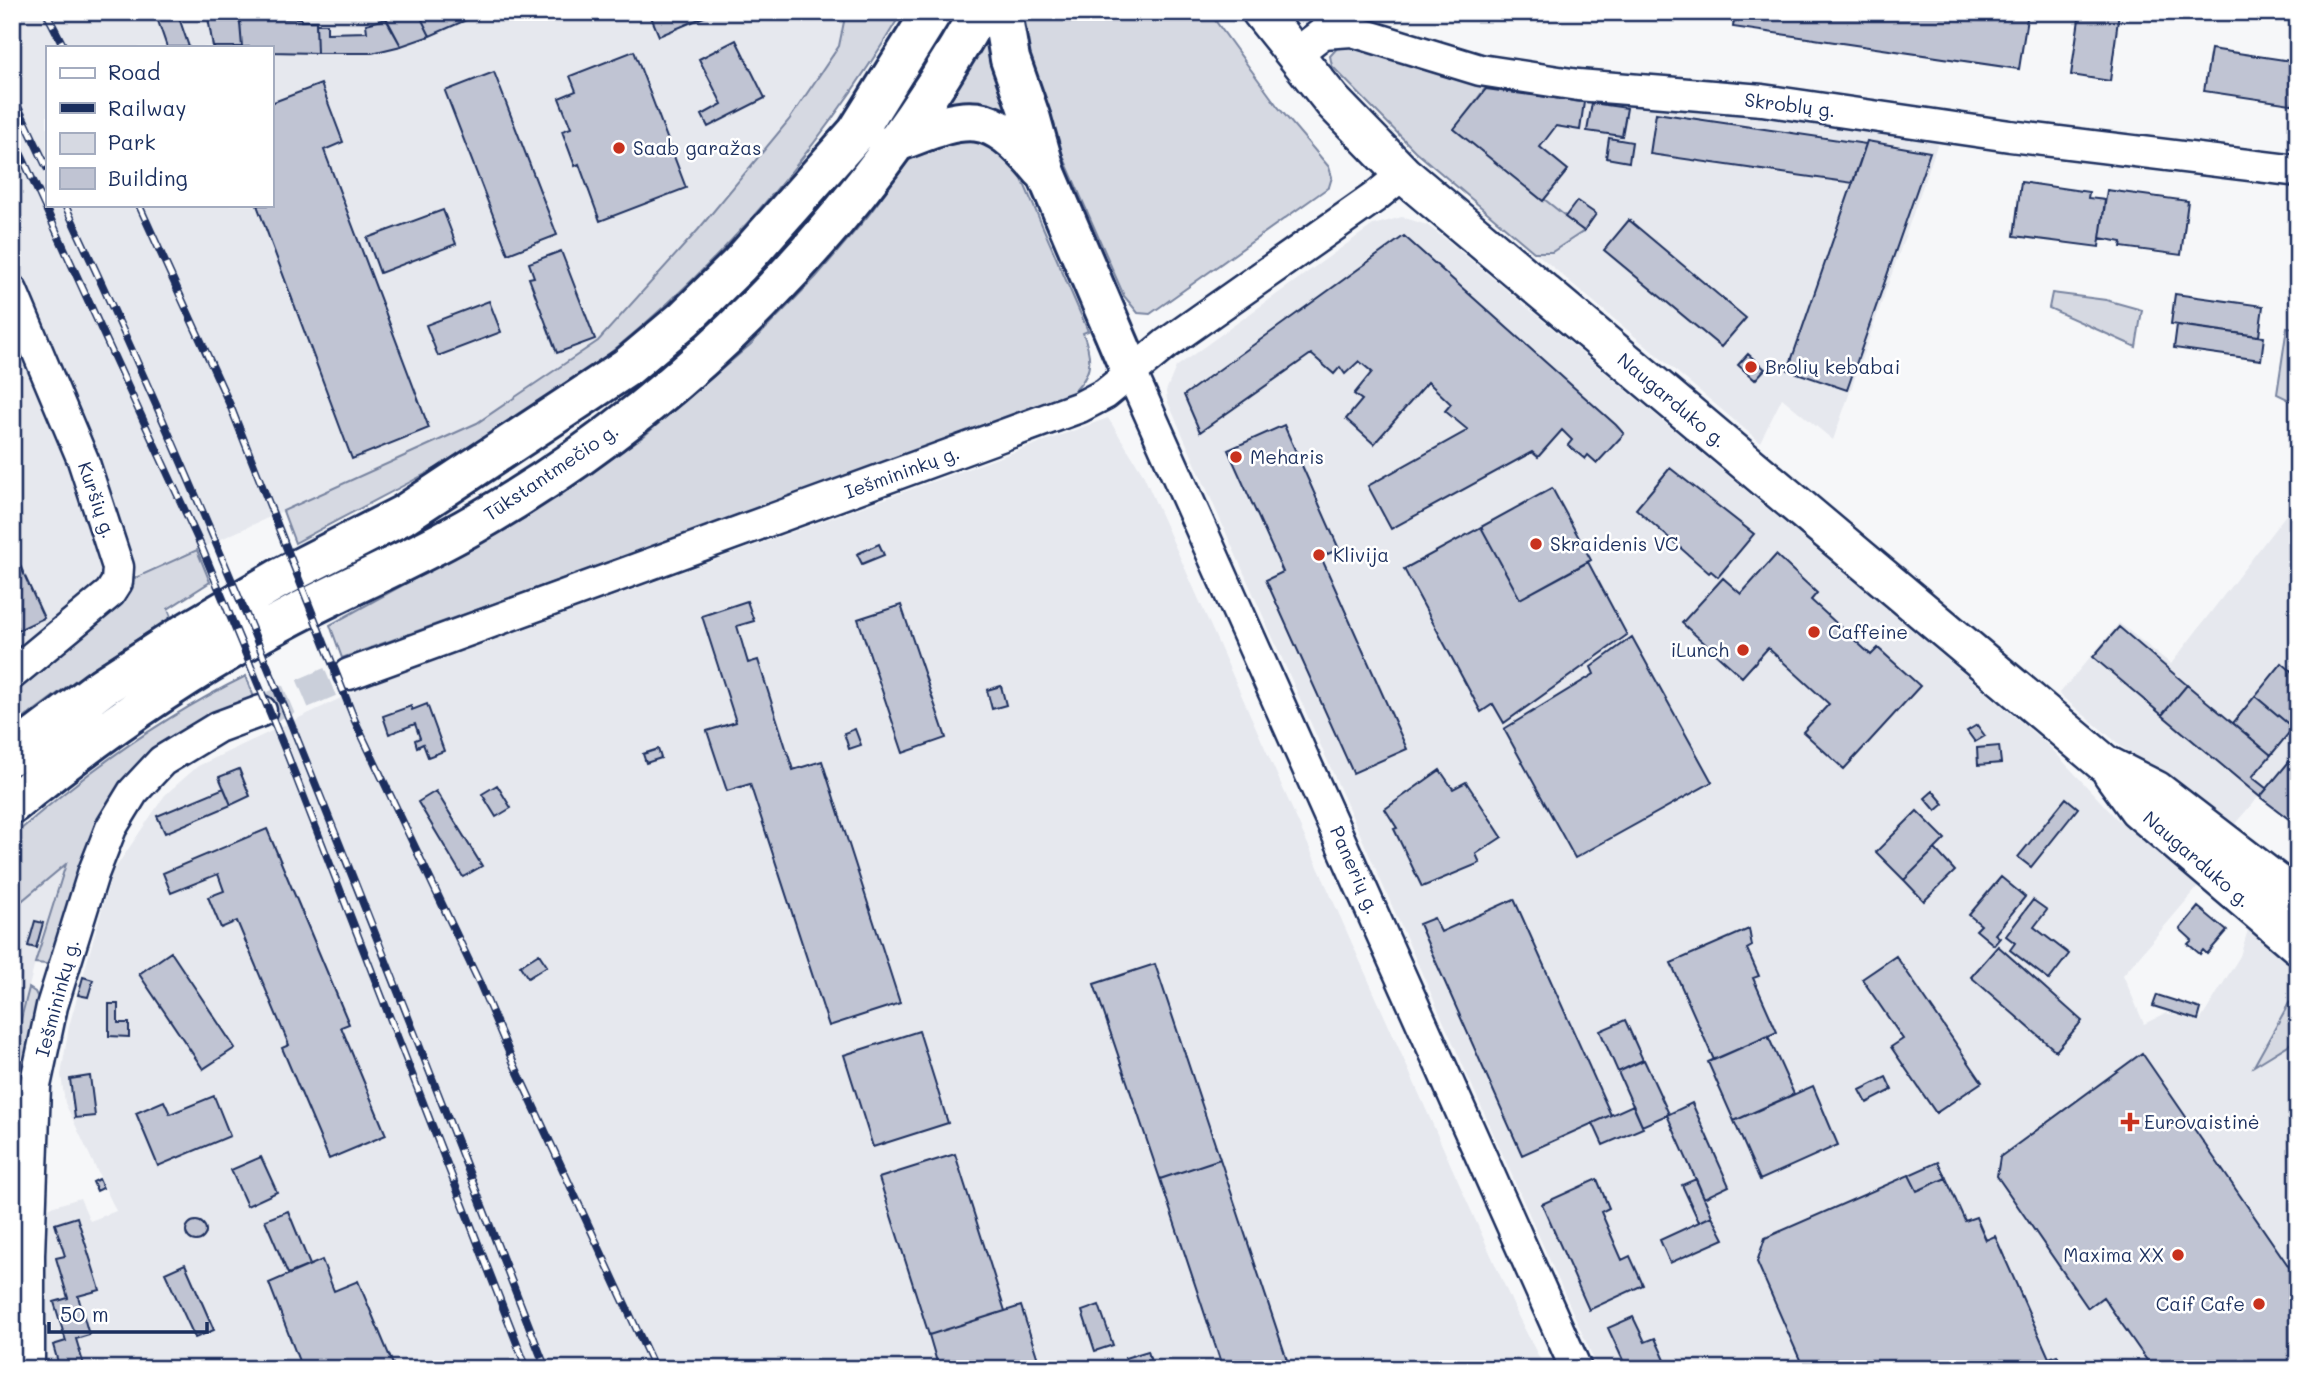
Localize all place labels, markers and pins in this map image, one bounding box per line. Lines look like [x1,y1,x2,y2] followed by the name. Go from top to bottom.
[633,135,761,160] place label: Saab garažas
[611,140,627,156] marker: Saab garažas
[1765,354,1900,379] place label: Brolių kebabai
[1743,359,1759,375] marker: Brolių kebabai
[1250,444,1324,469] place label: Meharis
[1228,449,1244,465] marker: Meharis
[1550,531,1678,556] place label: Skraidenis VC
[1528,536,1544,552] marker: Skraidenis VC
[1333,542,1389,567] place label: Klivija
[1311,547,1327,563] marker: Klivija
[1828,619,1908,644] place label: Caffeine
[1806,624,1822,640] marker: Caffeine
[1670,637,1729,662] place label: iLunch
[1735,642,1751,658] marker: iLunch
[2144,1109,2259,1134] place label: Eurovaistinė
[2122,1114,2138,1130] marker: Eurovaistinė
[2063,1242,2164,1267] place label: Maxima XX
[2170,1247,2186,1263] marker: Maxima XX
[2156,1291,2245,1316] place label: Caif Cafe
[2251,1296,2267,1312] marker: Caif Cafe

